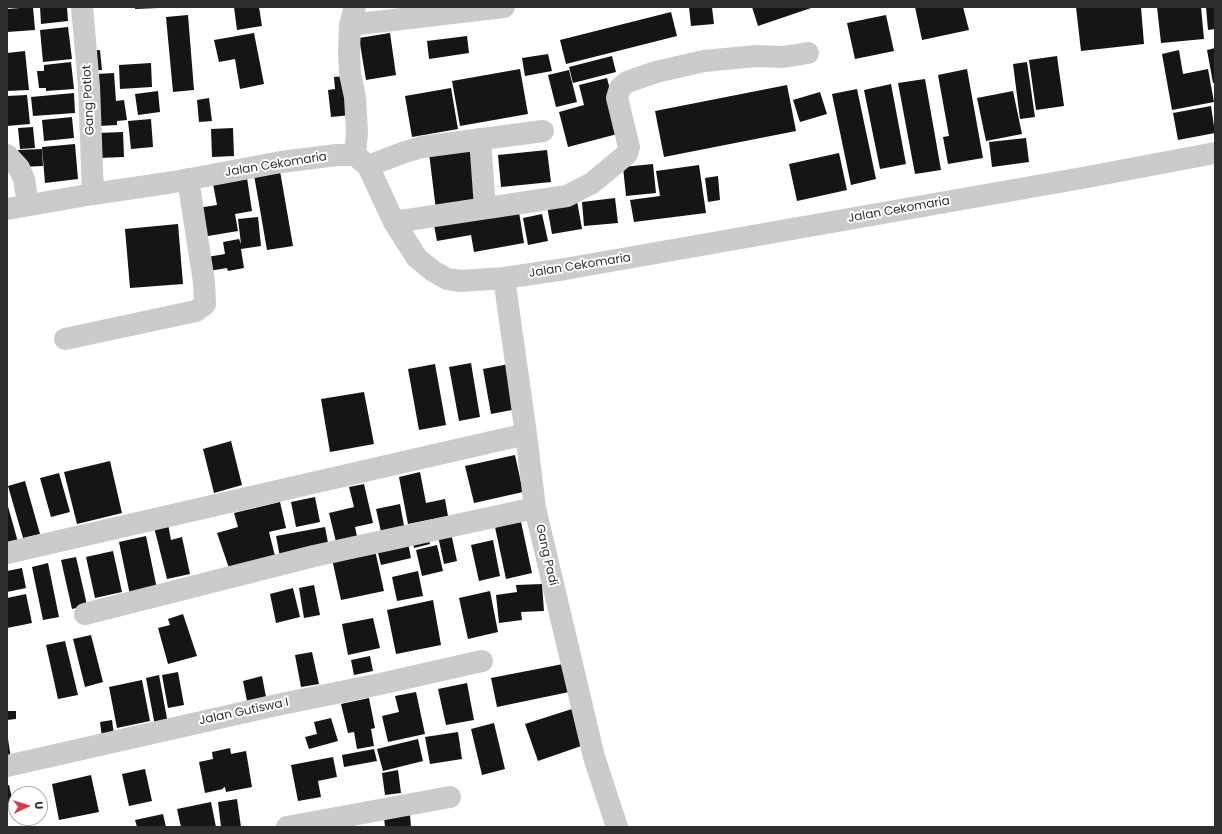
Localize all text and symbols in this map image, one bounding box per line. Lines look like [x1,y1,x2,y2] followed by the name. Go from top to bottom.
[80,64,98,136] street label: Gang Potlot
[224,150,328,180] street label: Jalan Cekomaria
[847,194,951,226] street label: Jalan Cekomaria
[528,251,632,281] street label: Jalan Cekomaria
[532,523,560,587] street label: Gang Padi
[198,695,290,729] street label: Jalan Gutiswa I
[8,786,48,826] north arrow
[31,801,47,810] text: U

